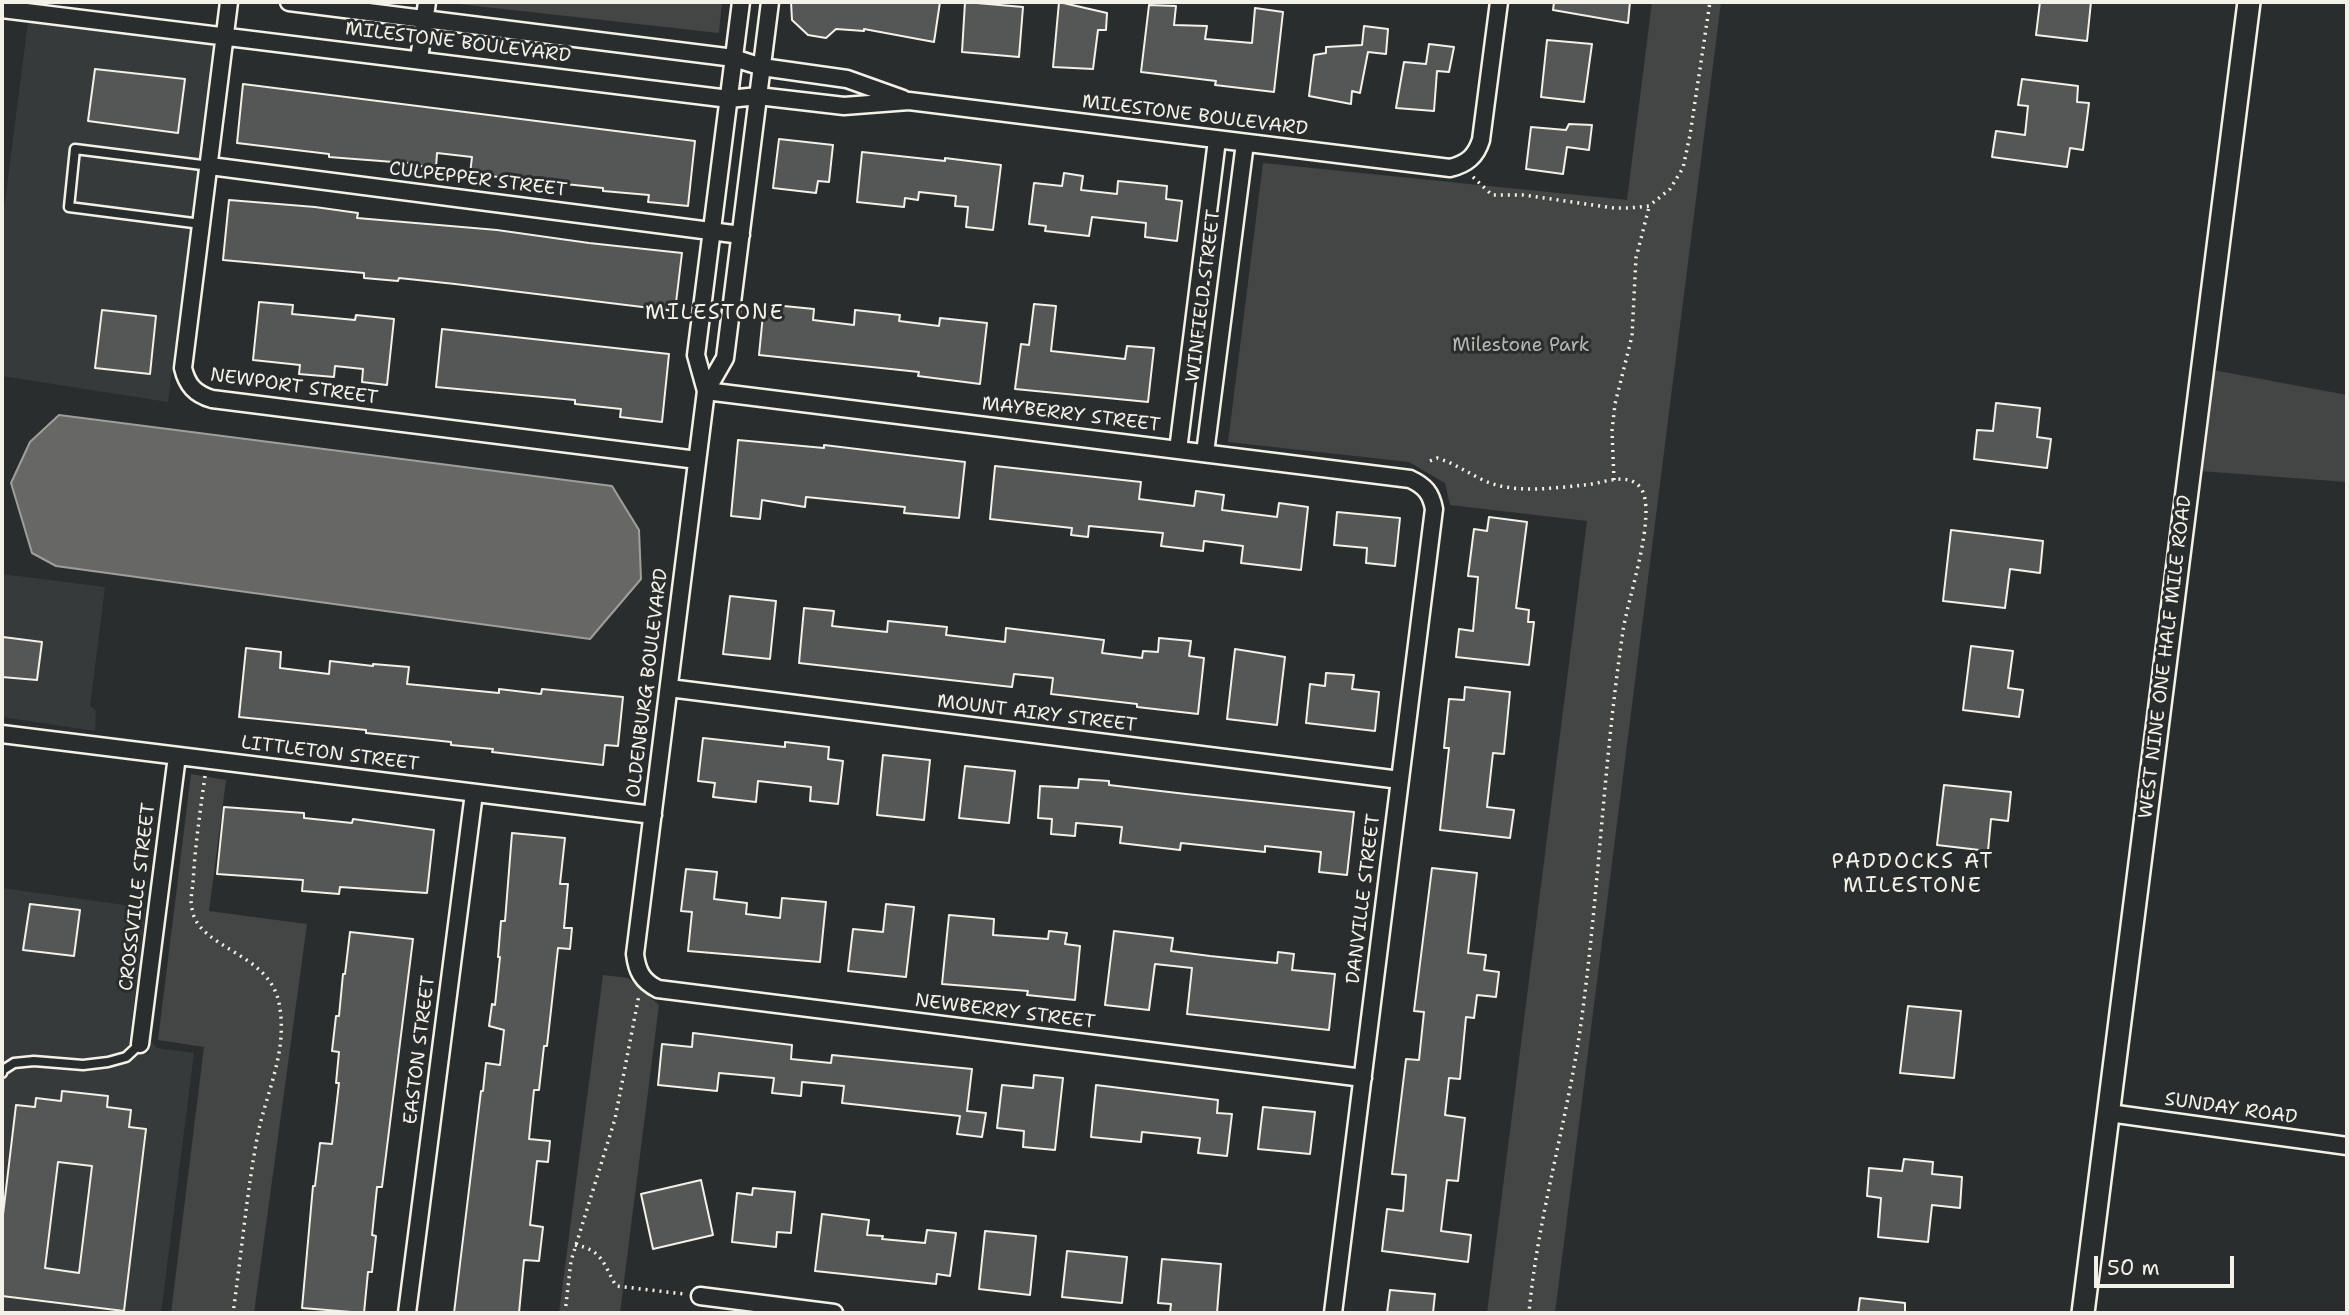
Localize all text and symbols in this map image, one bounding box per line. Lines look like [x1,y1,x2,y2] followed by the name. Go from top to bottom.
[344,18,572,68] street label: MILESTONE BOULEVARD
[1081,91,1309,141] street label: MILESTONE BOULEVARD
[388,158,568,202] street label: CULPEPPER STREET
[1182,208,1226,384] street label: WINFIELD STREET
[646,301,784,327] district label: MILESTONE
[1452,335,1590,357] park label: Milestone Park
[208,364,380,410] street label: NEWPORT STREET
[980,393,1162,437] street label: MAYBERRY STREET
[2135,494,2197,820] street label: WEST NINE ONE HALF MILE ROAD
[623,567,673,799] street label: OLDENBURG BOULEVARD
[936,690,1138,738] street label: MOUNT AIRY STREET
[240,732,420,776] street label: LITTLETON STREET
[115,802,161,992] street label: CROSSVILLE STREET
[1342,813,1386,985] street label: DANVILLE STREET
[1833,850,1993,900] district label: PADDOCKS AT MILESTONE
[400,974,440,1126] street label: EASTON STREET
[913,990,1097,1034] street label: NEWBERRY STREET
[2163,1088,2299,1130] street label: SUNDAY ROAD
[2097,1242,2237,1286] scale bar
[2107,1254,2160,1282] text: 50 m

